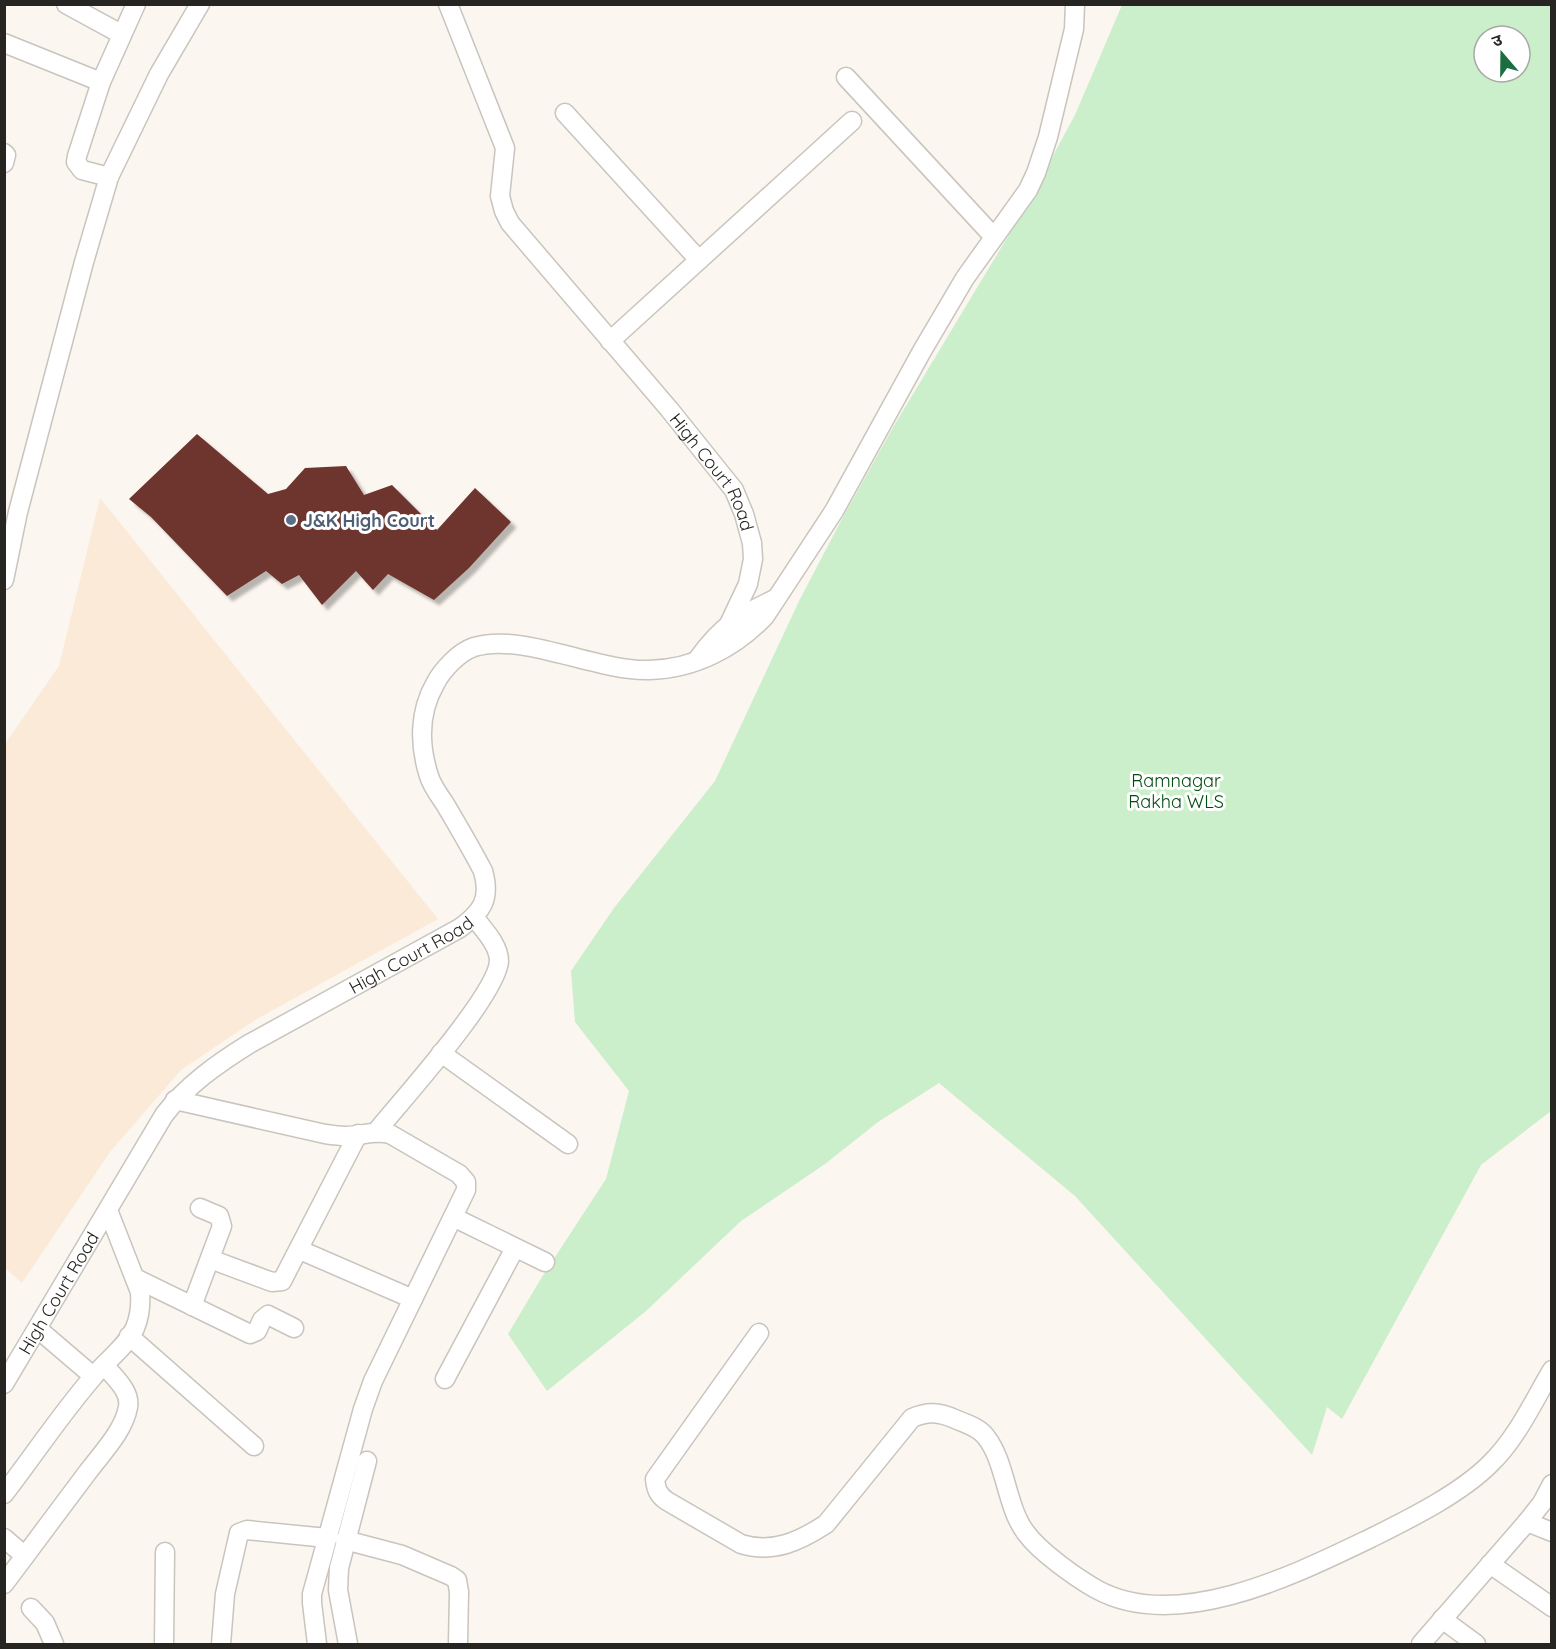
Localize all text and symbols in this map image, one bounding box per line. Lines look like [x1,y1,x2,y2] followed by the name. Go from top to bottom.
[1472,24,1532,84] north arrow
[1489,29,1505,51] text: उ
[665,408,760,533] street label: High Court Road
[303,509,435,532] place label: J&K High Court
[284,513,298,527] marker: J&K High Court
[1128,769,1224,813] park label: Ramnagar Rakha WLS
[344,911,478,999] street label: High Court Road
[13,1227,104,1358] street label: High Court Road

